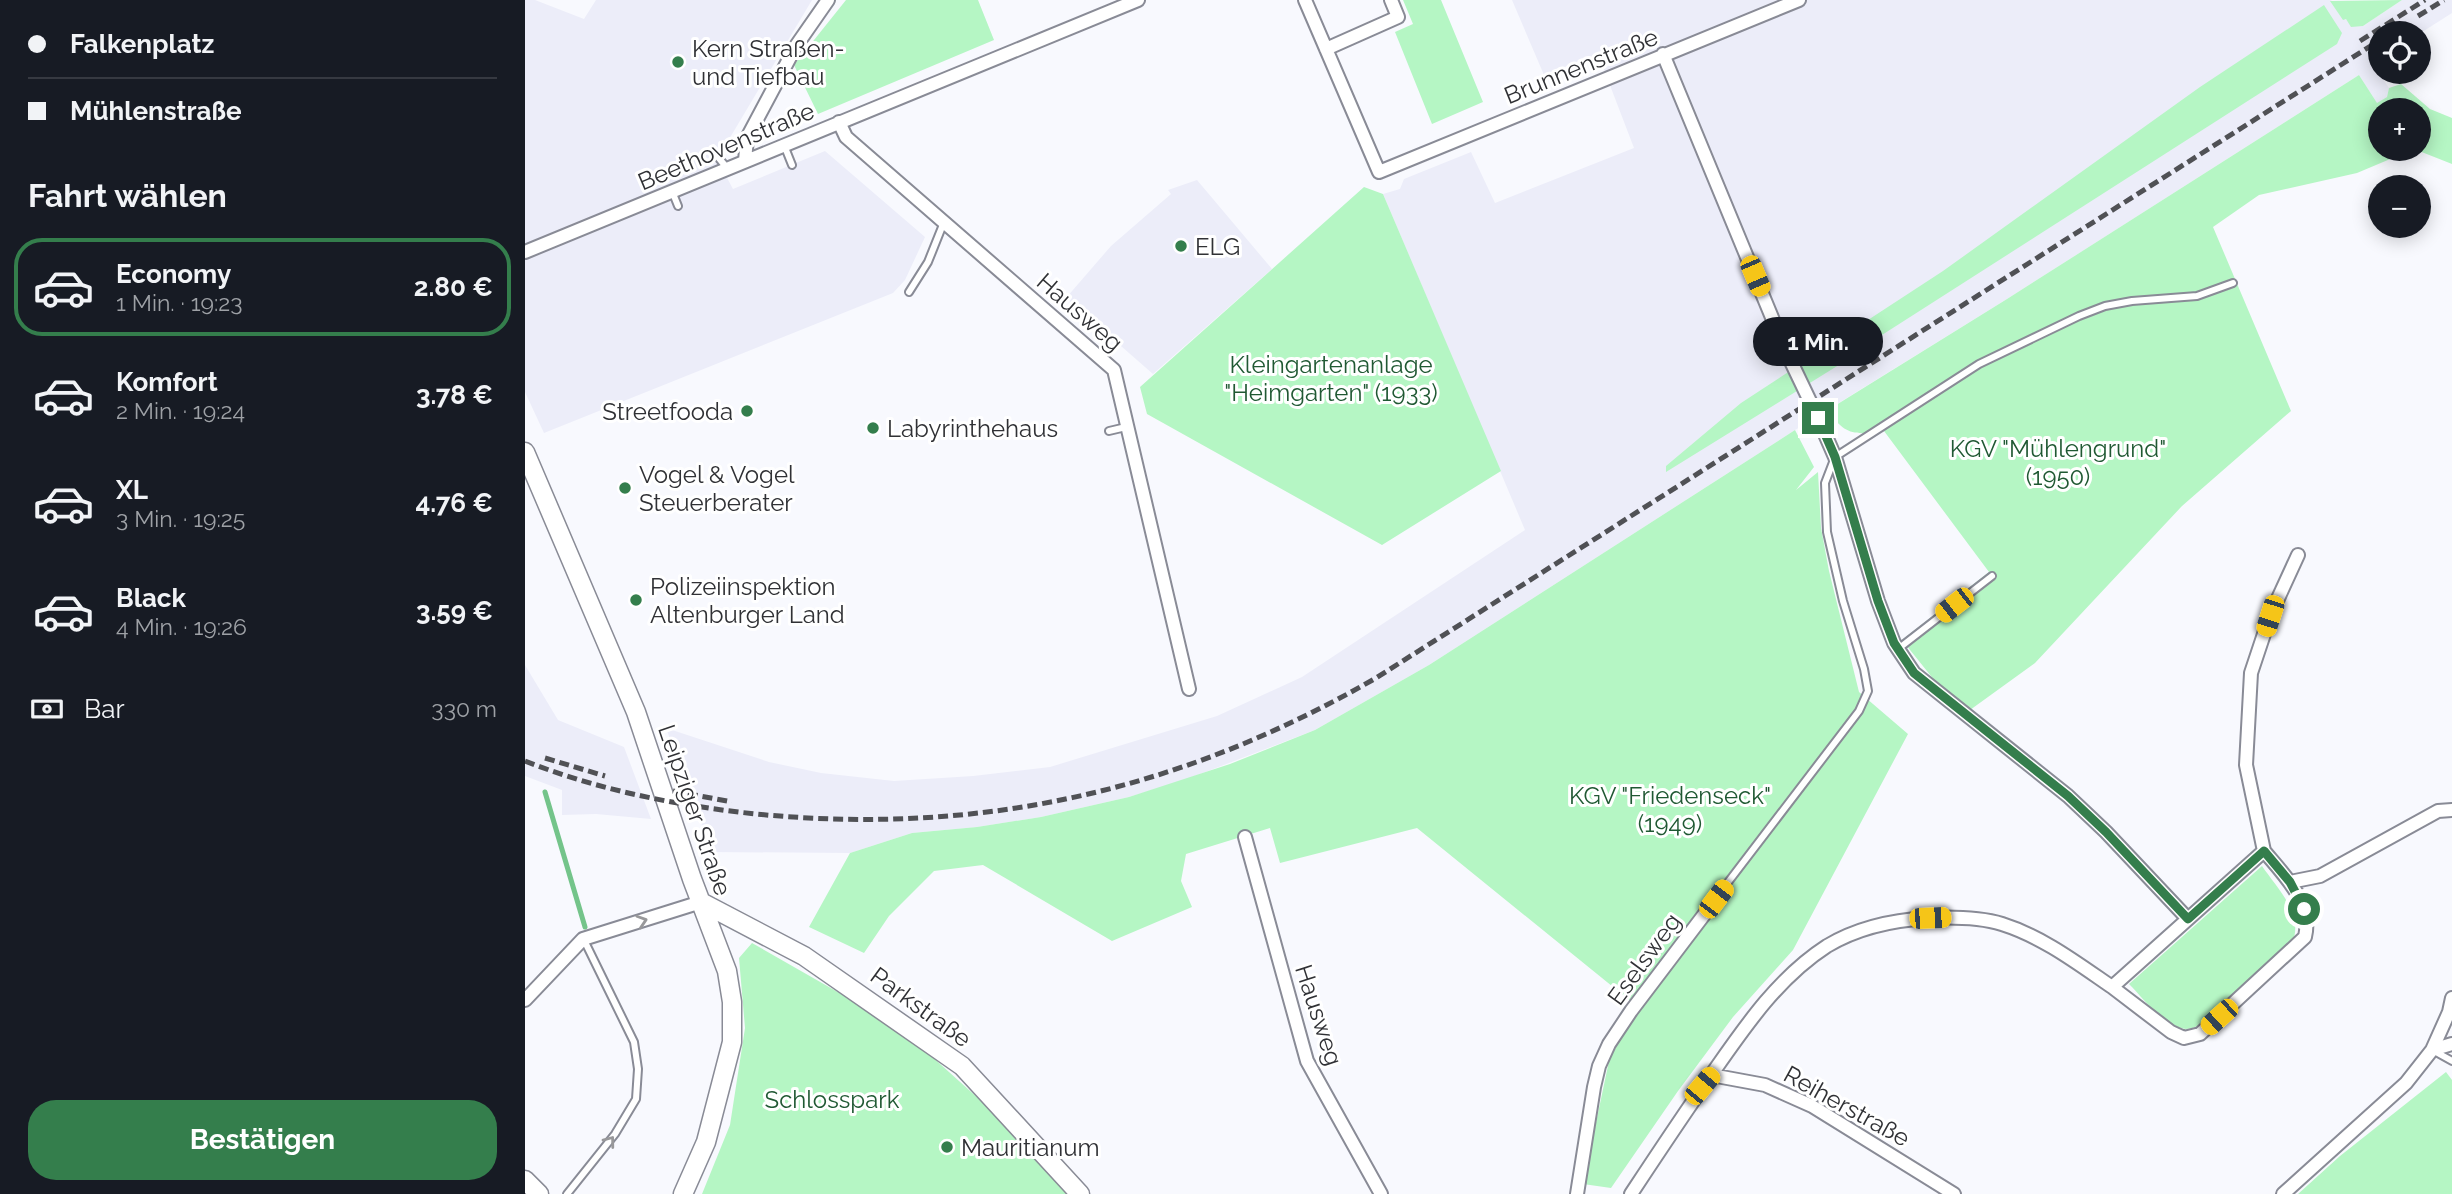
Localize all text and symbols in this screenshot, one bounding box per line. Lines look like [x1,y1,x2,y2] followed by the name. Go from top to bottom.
[2368,21,2431,238] map controls
[2368,21,2431,84] button: locate
[1500,22,1662,110] street label: Brunnenstraße
[70,29,214,59] text: Falkenplatz
[692,34,845,91] place label: Kern Straßen- und Tiefbau
[670,54,686,70] marker: Kern Straßen- und Tiefbau
[70,96,242,126] text: Mühlenstraße
[633,96,819,196] street label: Beethovenstraße
[2368,98,2431,161] button: +
[2368,175,2431,238] button: −
[28,177,227,214] text: Fahrt wählen
[1195,232,1240,261] place label: ELG
[1173,238,1189,254] marker: ELG
[1738,253,1773,299] car
[32,256,95,319] icon: car
[116,259,231,289] text: Economy
[1031,267,1129,357] street label: Hausweg
[414,272,493,302] text: 2.80 €
[116,289,243,316] text: 1 Min. · 19:23
[1753,316,1883,366] callout: 1 Min.
[1787,328,1849,355] text: 1 Min.
[1224,350,1438,407] park label: Kleingartenanlage "Heimgarten" (1933)
[32,364,95,427] icon: car
[116,367,218,397] text: Komfort
[416,380,493,410] text: 3.78 €
[116,397,245,424] text: 2 Min. · 19:24
[602,397,733,426] place label: Streetfooda
[1802,402,1834,434] route end
[739,403,755,419] marker: Streetfooda
[887,414,1058,443] place label: Labyrinthehaus
[865,420,881,436] marker: Labyrinthehaus
[1950,434,2166,491] park label: KGV "Mühlengrund" (1950)
[639,460,795,517] place label: Vogel & Vogel Steuerberater
[32,472,95,535] icon: car
[116,475,148,505] text: XL
[617,480,633,496] marker: Vogel & Vogel Steuerberater
[415,488,493,518] text: 4.76 €
[116,505,245,532] text: 3 Min. · 19:25
[650,572,845,629] place label: Polizeiinspektion Altenburger Land
[32,580,95,643] icon: car
[116,583,186,613] text: Black
[1931,584,1978,626] car
[628,592,644,608] marker: Polizeiinspektion Altenburger Land
[2254,593,2287,639] car
[416,596,493,626] text: 3.59 €
[116,613,247,640] text: 4 Min. · 19:26
[28,690,66,728] icon: cash
[84,694,125,724] text: Bar
[431,695,497,722] text: 330 m
[652,721,738,899] street label: Leipziger Straße
[1569,781,1771,838] park label: KGV "Friedenseck" (1949)
[1695,876,1738,922] car
[2288,893,2320,925] route start
[1909,907,1952,929] car
[1601,908,1687,1010] street label: Eselsweg
[636,914,648,929] one-way arrow
[865,961,977,1053] street label: Parkstraße
[1289,961,1349,1069] street label: Hausweg
[2197,995,2242,1039] car
[1779,1059,1915,1153] street label: Reiherstraße
[1681,1063,1724,1109] car
[765,1085,900,1114] park label: Schlosspark
[28,1100,497,1180] button: Bestätigen
[961,1133,1100,1162] place label: Mauritianum
[601,1136,614,1149] one-way arrow
[939,1139,955,1155] marker: Mauritianum

